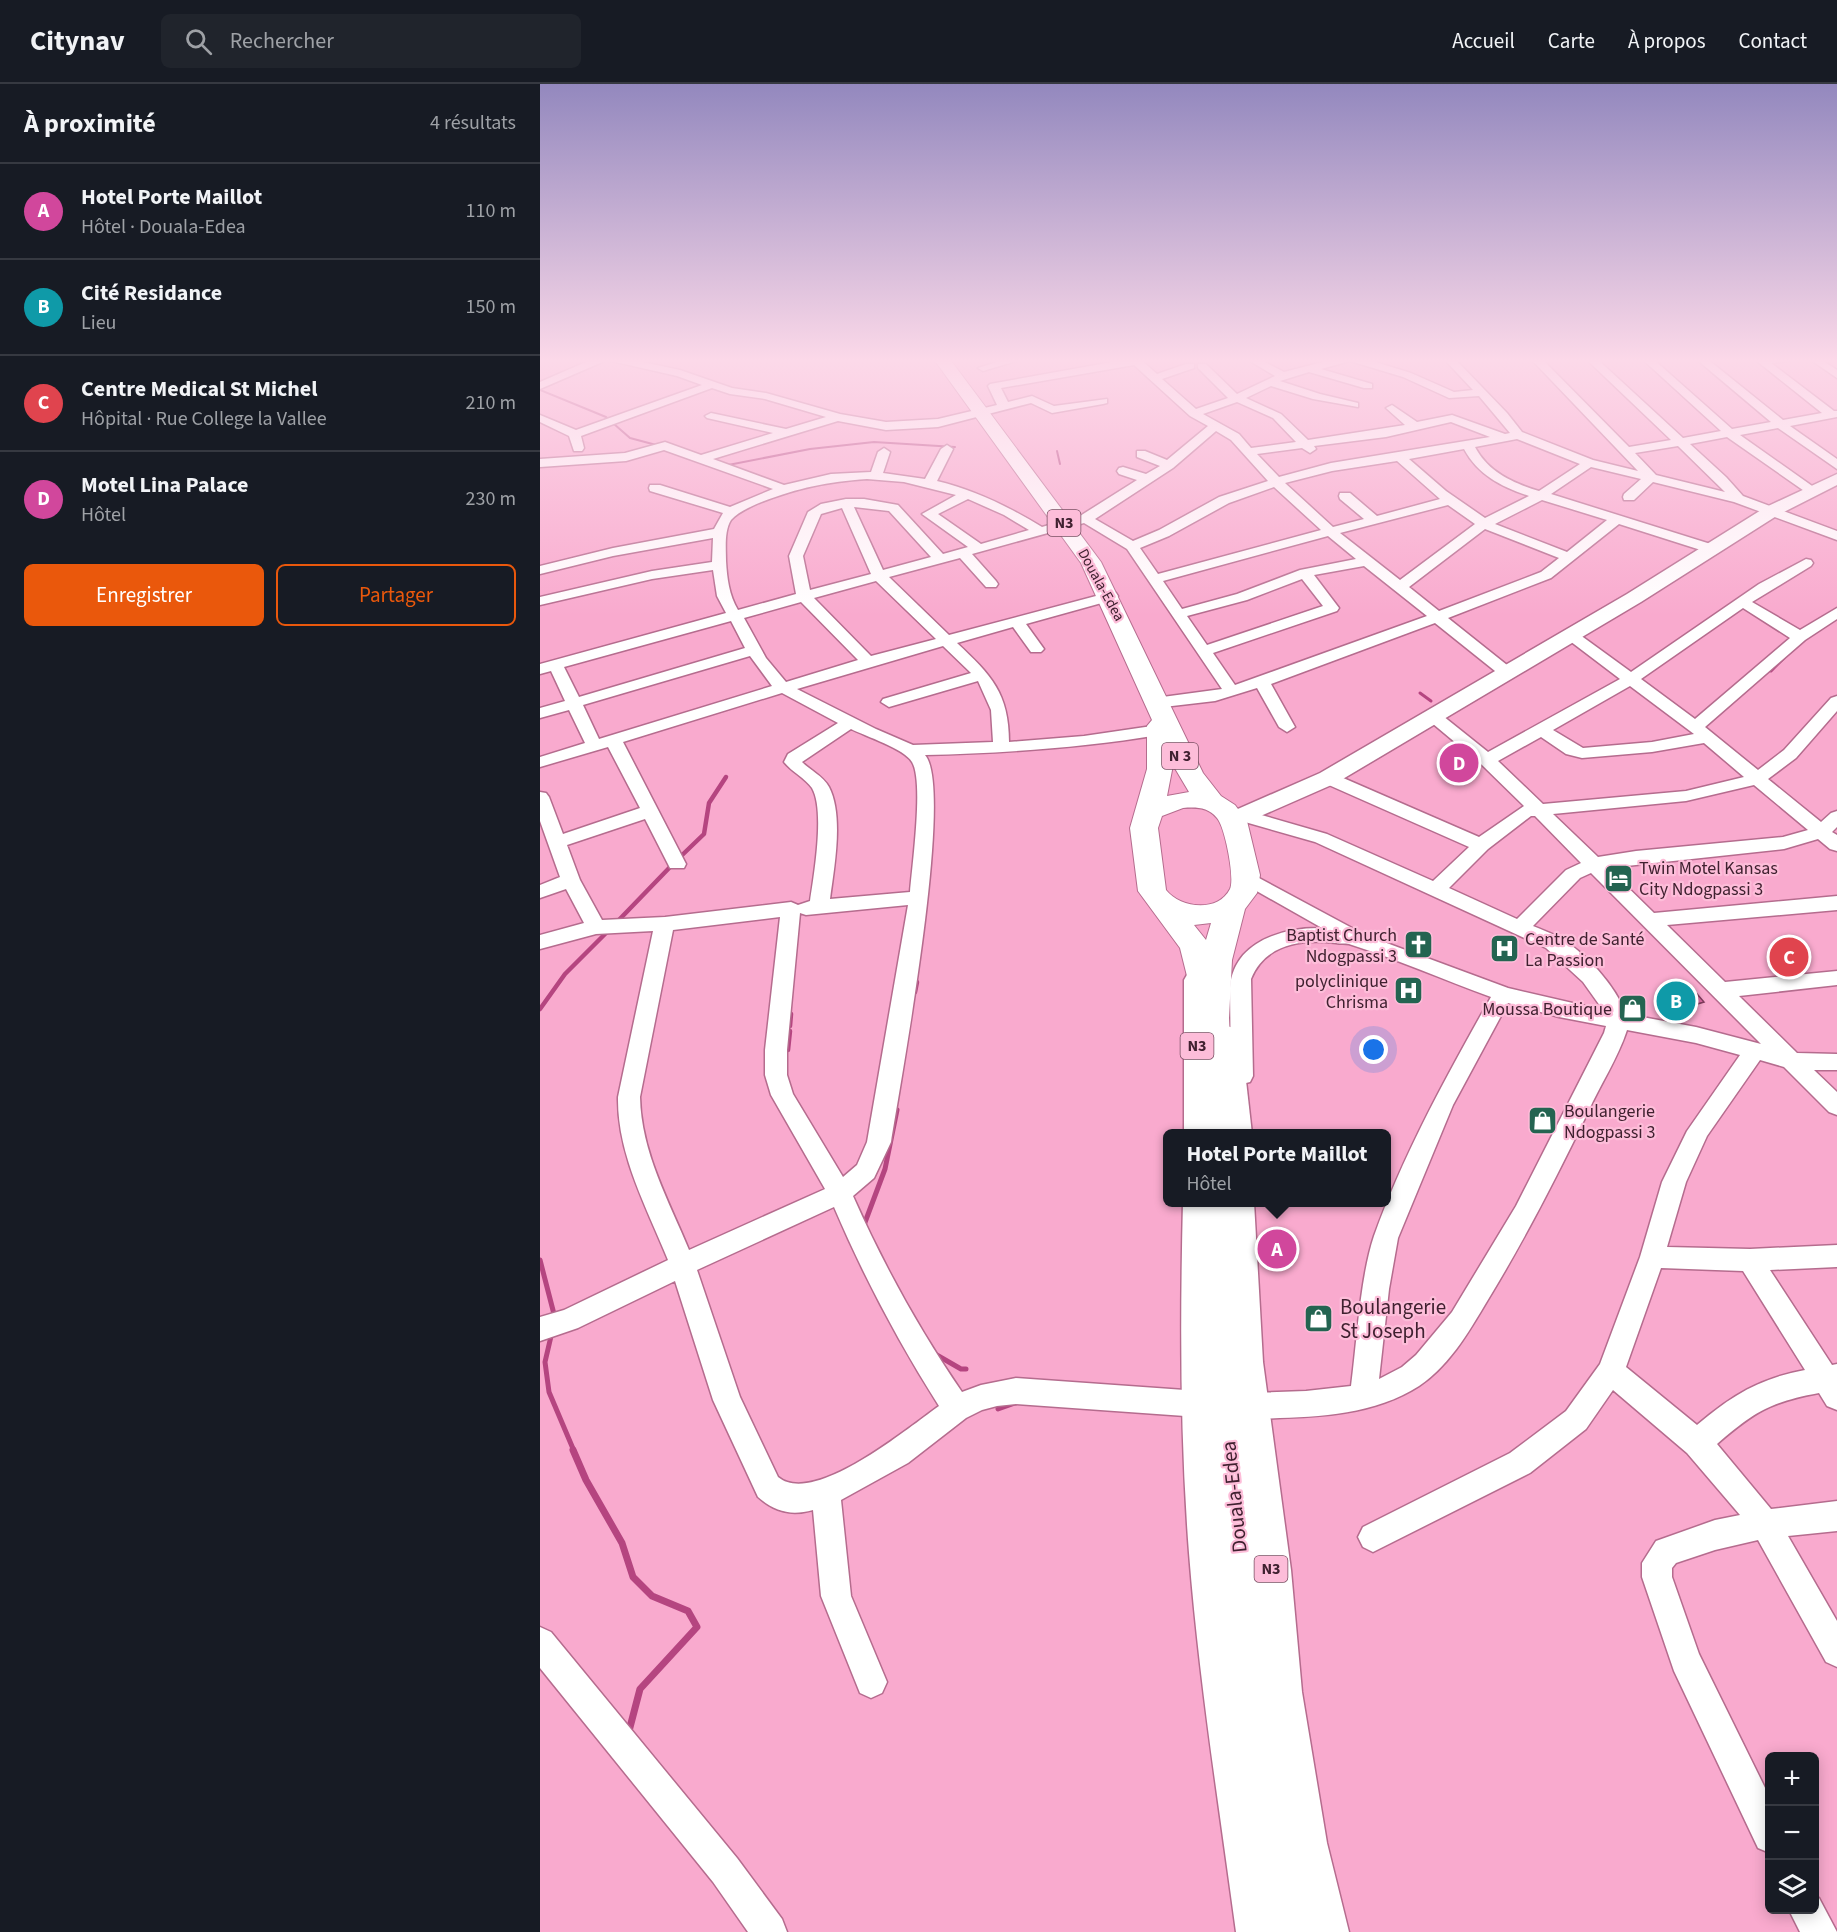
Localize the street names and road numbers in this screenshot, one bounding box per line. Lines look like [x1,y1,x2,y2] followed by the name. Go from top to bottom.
[1048,510,1080,536] road number: N3
[1072,545,1130,625] street label: Douala-Edea
[1162,743,1198,769] road number: N 3
[1180,1033,1214,1059] road number: N3
[1213,1440,1255,1554] street label: Douala-Edea
[1254,1556,1288,1582] road number: N3

